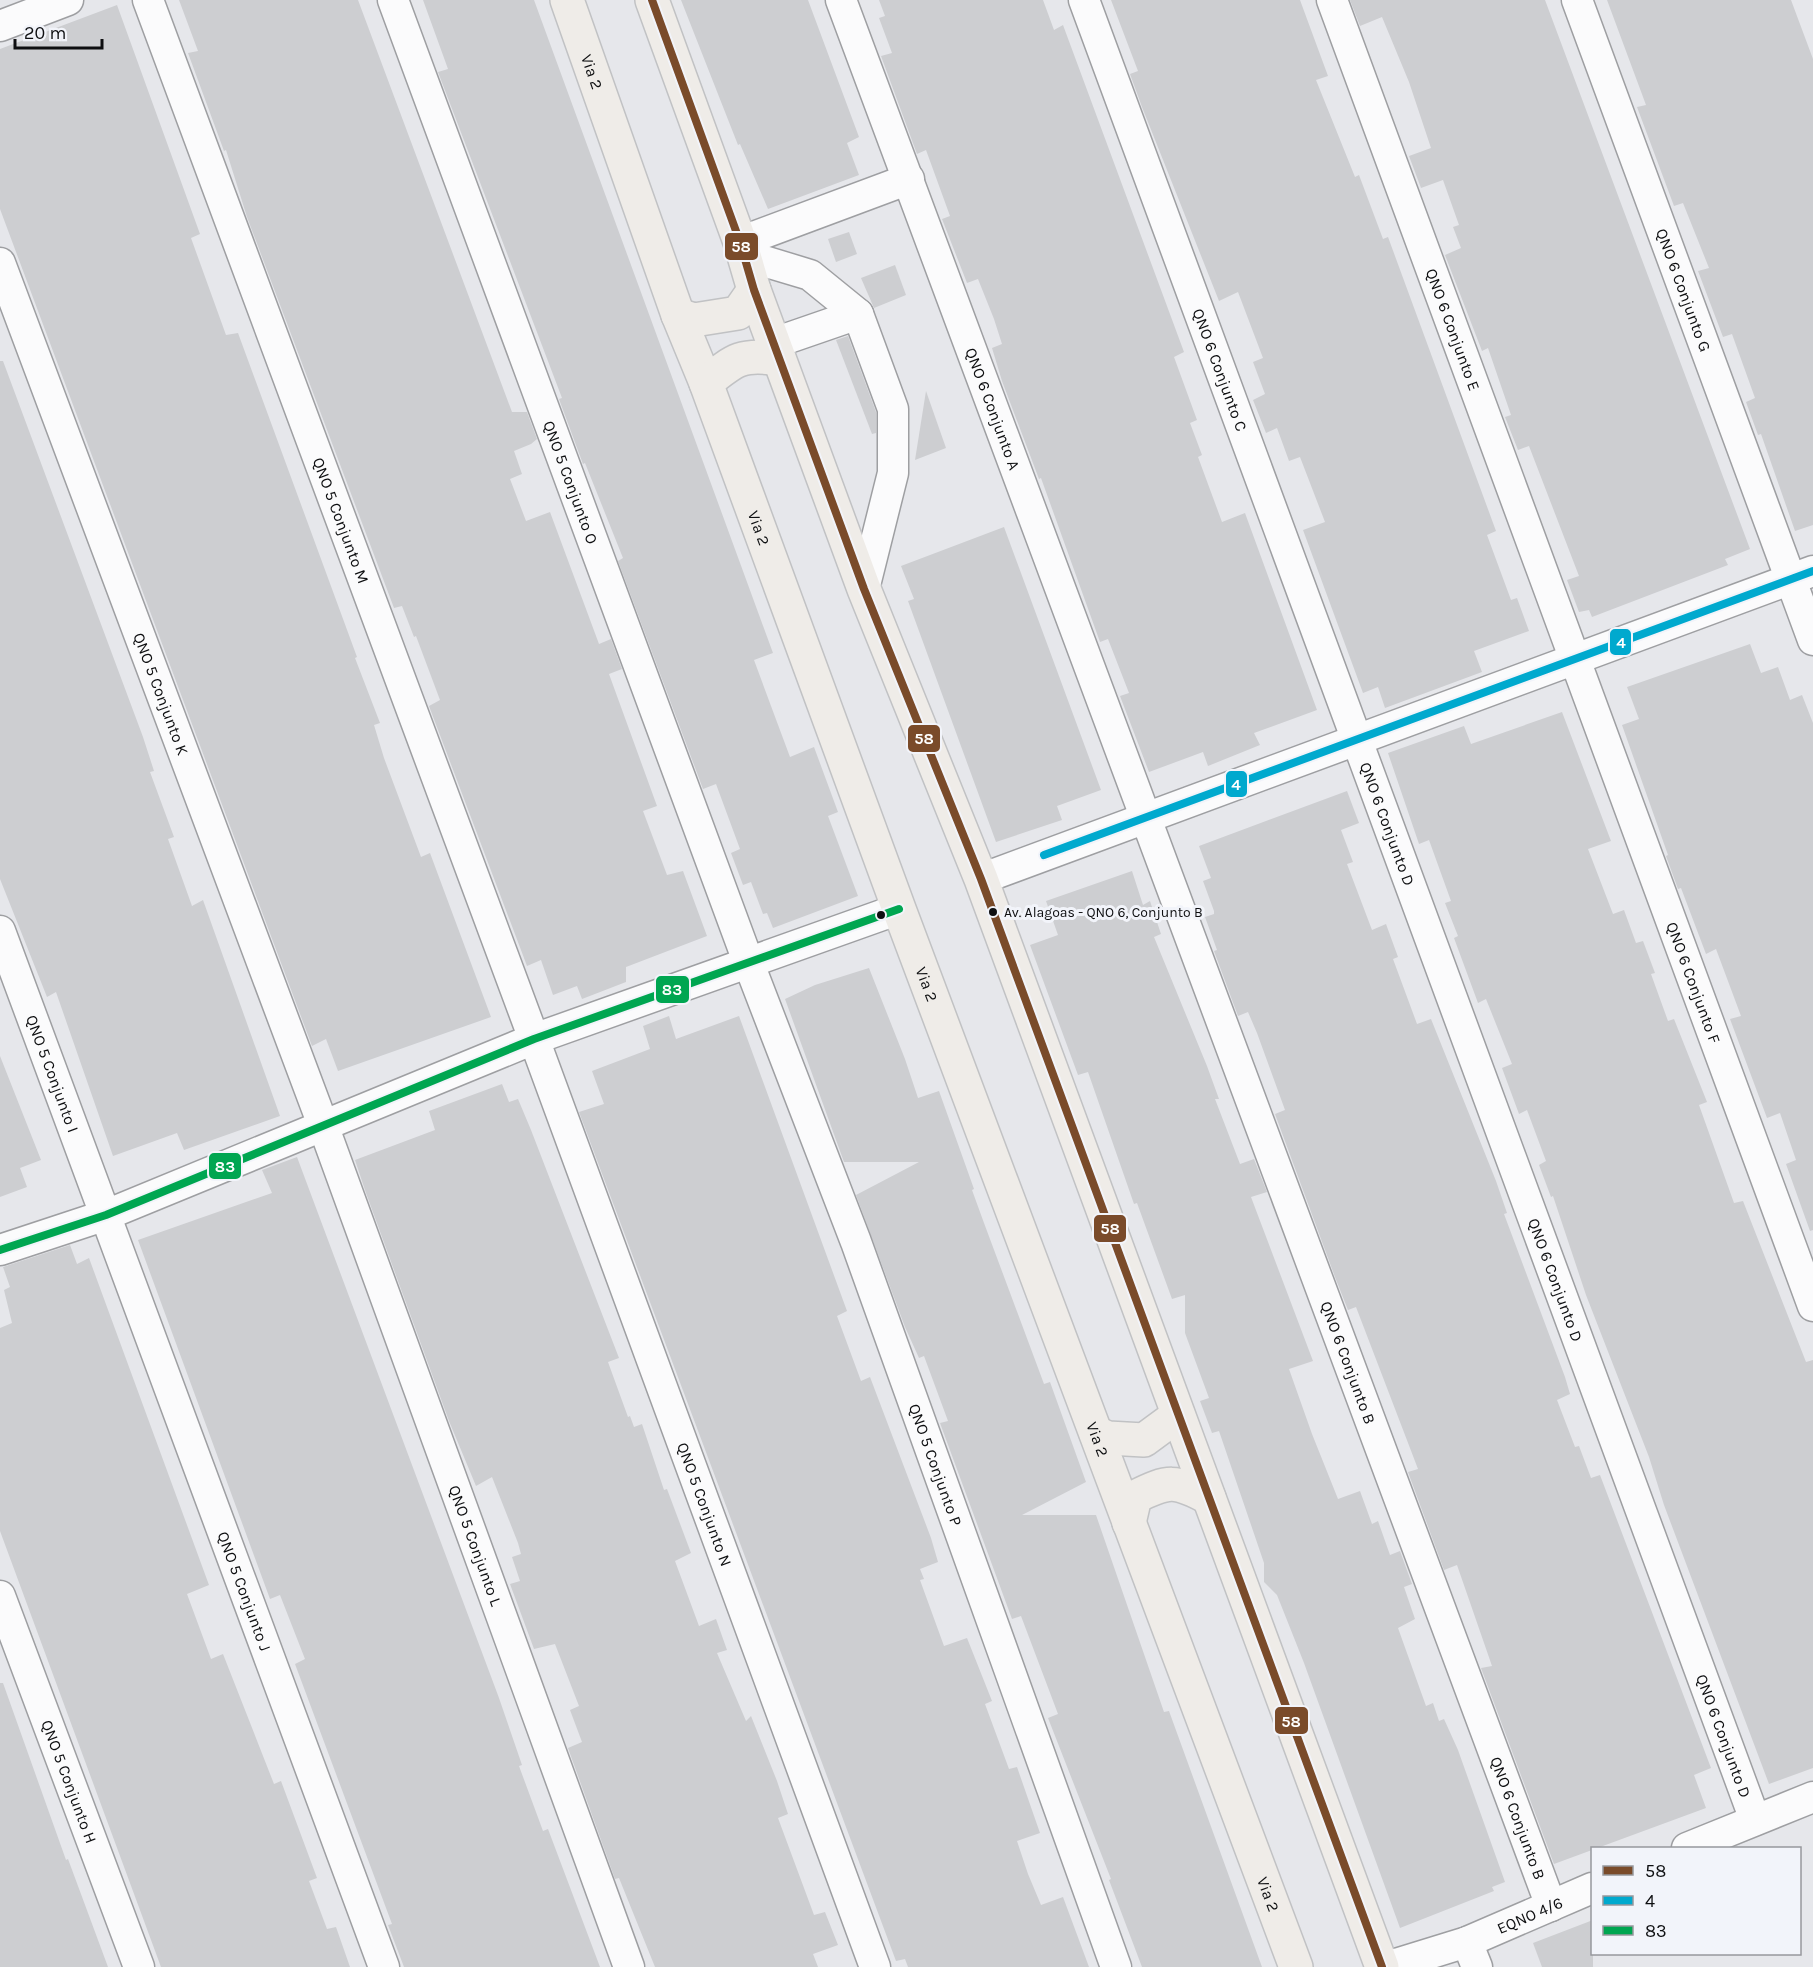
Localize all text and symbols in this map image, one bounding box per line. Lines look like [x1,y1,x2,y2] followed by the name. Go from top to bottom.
[15,12,102,50] scale bar
[24,22,66,44] text: 20 m
[577,52,607,92] street label: Via 2
[1652,226,1715,354] street label: QNO 6 Conjunto G
[724,232,759,261] line badge: 58
[731,237,751,256] text: 58
[1422,266,1484,393] street label: QNO 6 Conjunto E
[1189,306,1252,434] street label: QNO 6 Conjunto C
[962,345,1025,472] street label: QNO 6 Conjunto A
[540,418,602,546] street label: QNO 5 Conjunto O
[309,455,373,586] street label: QNO 5 Conjunto M
[744,508,774,548] street label: Via 2
[1609,628,1632,656] line badge: 4
[130,630,193,758] street label: QNO 5 Conjunto K
[1616,633,1626,652] text: 4
[907,724,941,753] line badge: 58
[914,729,934,748] text: 58
[1356,759,1419,888] street label: QNO 6 Conjunto D
[1225,770,1248,798] line badge: 4
[1231,775,1241,794] text: 4
[1004,904,1203,921] place label: Av. Alagoas - QNO 6, Conjunto B
[987,906,999,918] marker: Av. Alagoas - QNO 6, Conjunto B
[875,909,887,921] unlabelled marker
[1663,919,1725,1046] street label: QNO 6 Conjunto F
[912,964,942,1004] street label: Via 2
[655,975,690,1004] line badge: 83
[662,980,682,999] text: 83
[22,1012,83,1135] street label: QNO 5 Conjunto I
[208,1152,242,1180] line badge: 83
[215,1157,235,1176] text: 83
[1093,1214,1127,1243] line badge: 58
[1524,1215,1587,1344] street label: QNO 6 Conjunto D
[1100,1219,1120,1238] text: 58
[1317,1298,1380,1427] street label: QNO 6 Conjunto B
[905,1401,967,1528] street label: QNO 5 Conjunto P
[1083,1419,1113,1459] street label: Via 2
[674,1440,736,1569] street label: QNO 5 Conjunto N
[445,1483,507,1609] street label: QNO 5 Conjunto L
[214,1529,275,1654] street label: QNO 5 Conjunto J
[1693,1671,1755,1800] street label: QNO 6 Conjunto D
[1274,1706,1309,1735] line badge: 58
[1281,1712,1301,1731] text: 58
[38,1717,101,1846] street label: QNO 5 Conjunto H
[1487,1754,1550,1882] street label: QNO 6 Conjunto B
[1591,1847,1801,1955] legend
[1645,1860,1666,1882] text: 58
[1253,1874,1284,1914] street label: Via 2
[1645,1890,1655,1912] text: 4
[1494,1892,1565,1937] street label: EQNO 4/6
[1645,1920,1667,1942] text: 83

